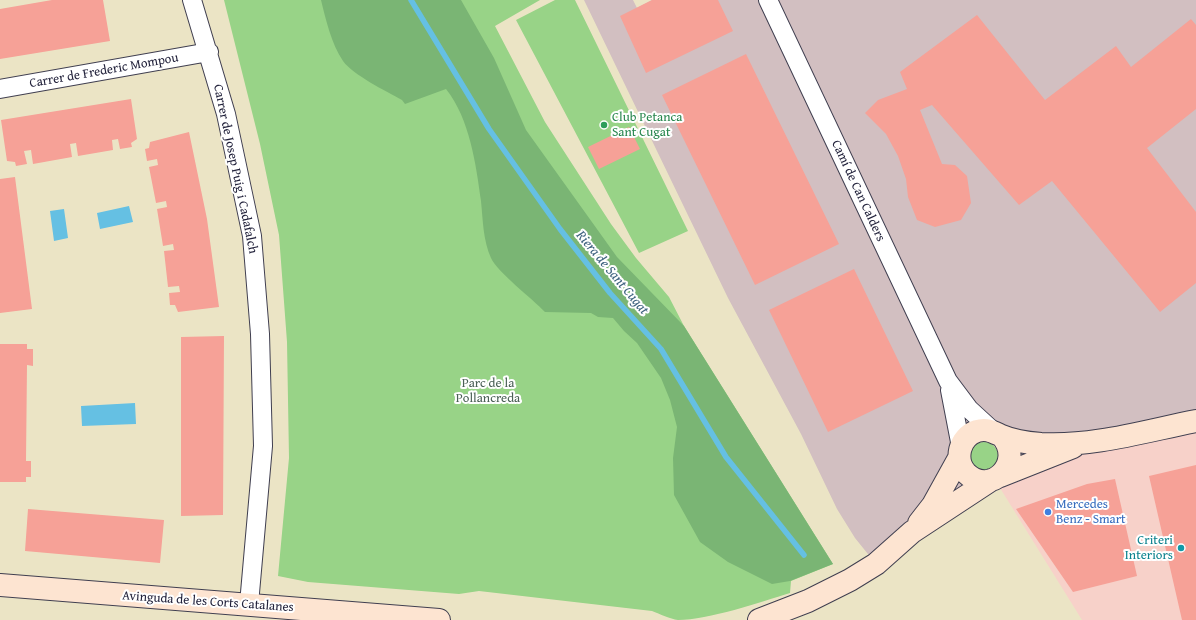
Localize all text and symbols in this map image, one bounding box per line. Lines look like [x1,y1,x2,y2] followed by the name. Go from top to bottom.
[28,50,180,92] street label: Carrer de Frederic Mompou
[209,83,261,255] street label: Carrer de Josep Puig i Cadafalch
[612,110,682,141] place label: Club Petanca Sant Cugat
[599,120,609,130] marker: Club Petanca Sant Cugat
[828,138,888,244] street label: Camí de Can Calders
[572,228,652,318] water label: Riera de Sant Cugat
[456,376,520,407] park label: Parc de la Pollancreda
[1056,497,1126,528] place label: Mercedes Benz - Smart
[1043,507,1053,517] marker: Mercedes Benz - Smart
[1125,533,1173,564] place label: Criteri Interiors
[1176,543,1186,553] marker: Criteri Interiors
[122,588,294,616] street label: Avinguda de les Corts Catalanes

